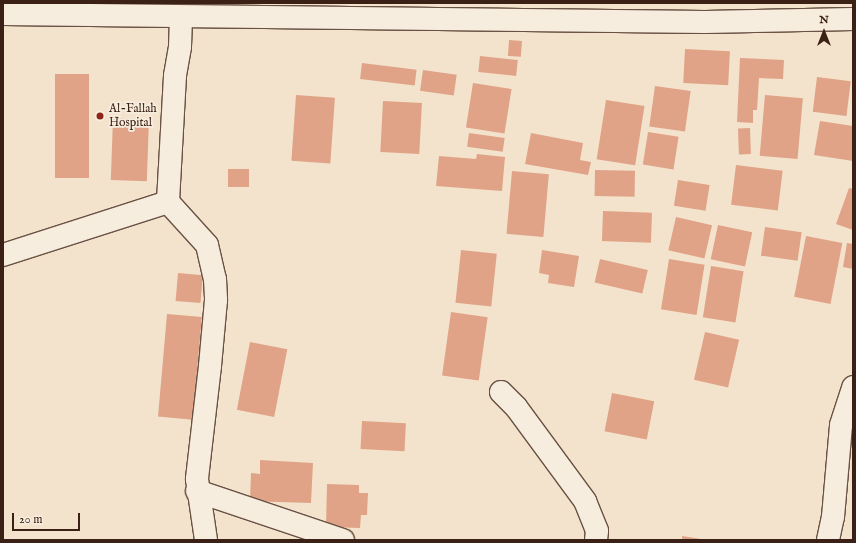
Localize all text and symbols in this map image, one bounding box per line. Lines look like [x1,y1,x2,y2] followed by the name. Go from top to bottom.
[804,12,844,52] north arrow
[819,13,829,27] text: N
[109,102,157,130] place label: Al-Fallah Hospital
[94,110,106,122] marker: Al-Fallah Hospital
[14,505,82,531] scale bar
[19,512,42,527] text: 20 m

